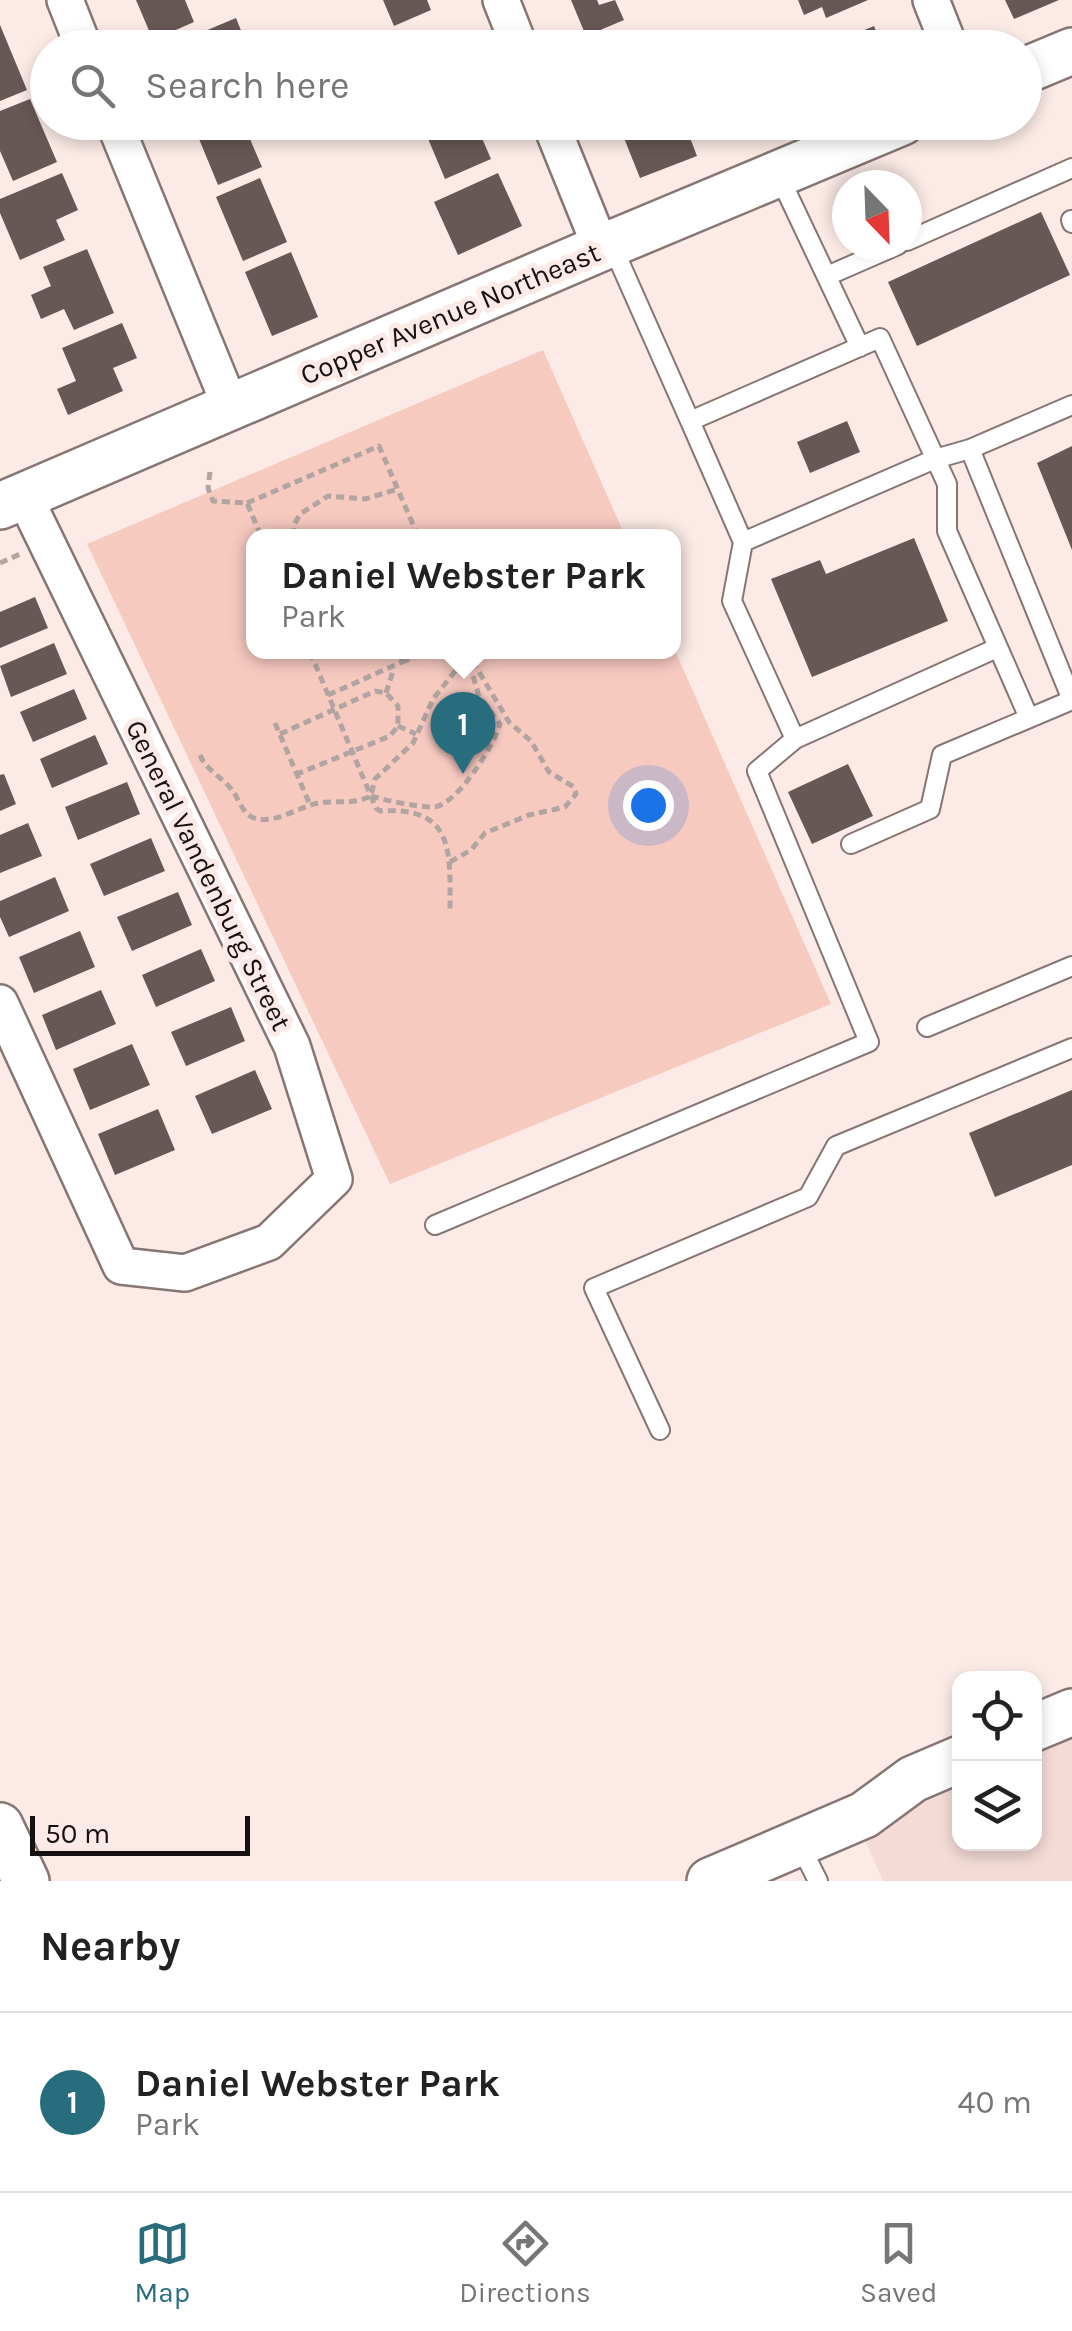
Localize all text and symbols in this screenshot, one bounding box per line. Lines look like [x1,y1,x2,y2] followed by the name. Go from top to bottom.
[30,30,1042,140] search box
[65,58,120,113] icon: search
[145,63,349,108] text: Search here
[832,170,922,260] north arrow
[295,235,605,392] street label: Copper Avenue Northeast
[246,529,681,659] popup
[281,553,646,598] text: Daniel Webster Park
[281,598,346,635] text: Park
[430,692,496,774] pin: 1
[119,715,298,1036] street label: General Vandenburg Street
[623,780,674,831] your location
[952,1671,1042,1851] map controls
[952,1671,1042,1761] button: locate
[952,1761,1042,1851] button: layers
[30,1811,250,1856] scale bar
[45,1817,110,1850] text: 50 m
[40,1921,180,1971] text: Nearby
[135,2061,500,2106] text: Daniel Webster Park
[67,2084,78,2121] text: 1
[958,2084,1032,2121] text: 40 m
[135,2106,200,2143] text: Park
[135,2216,190,2309] tab: Map
[459,2216,591,2309] tab: Directions
[860,2216,937,2309] tab: Saved

